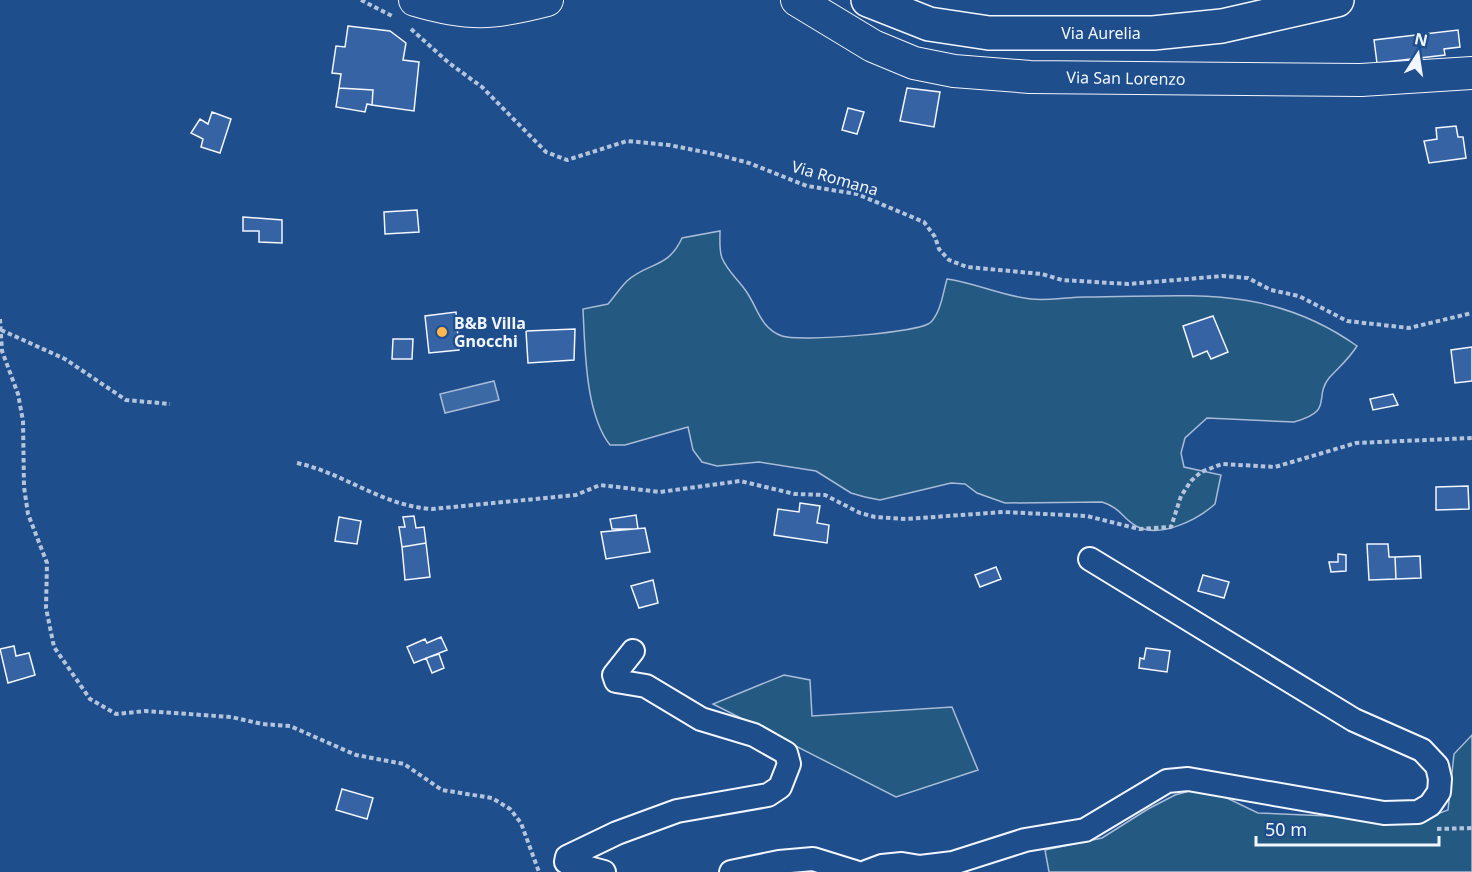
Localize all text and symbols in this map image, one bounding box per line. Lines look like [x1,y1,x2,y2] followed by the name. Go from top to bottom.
[1061,22,1141,44] street label: Via Aurelia
[1388,24,1448,84] north arrow
[1412,27,1430,51] text: N
[1066,66,1186,90] street label: Via San Lorenzo
[789,155,881,201] street label: Via Romana
[454,312,526,352] place label: B&B Villa Gnocchi
[435,325,449,339] marker: B&B Villa Gnocchi
[1256,809,1439,847] scale bar
[1265,817,1307,841] text: 50 m

